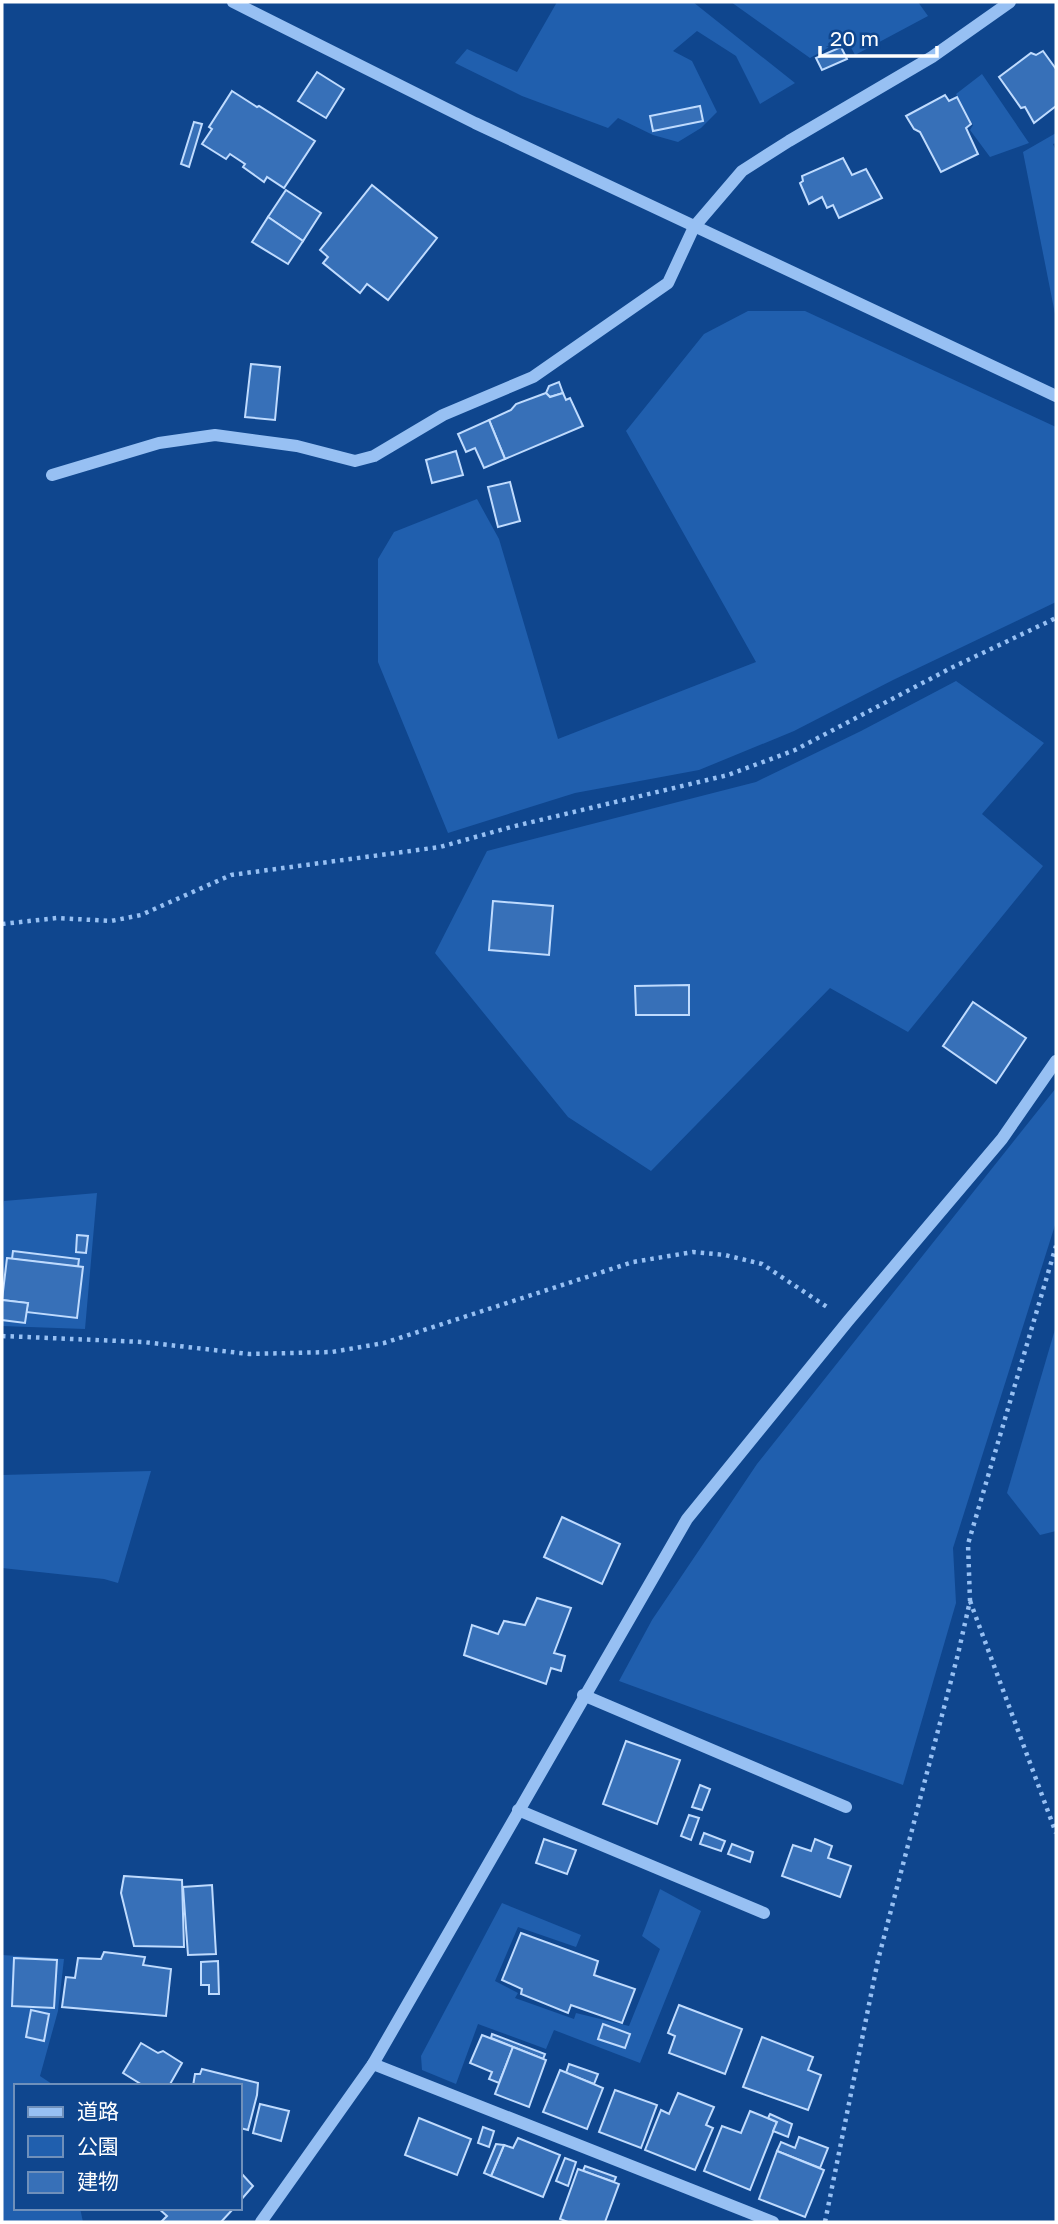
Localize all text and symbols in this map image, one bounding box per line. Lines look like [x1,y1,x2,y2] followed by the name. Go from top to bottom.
[820,14,937,58] scale bar
[830,25,879,51] text: 20 m
[14,2084,242,2210] legend
[77,2098,119,2124] text: 道路
[77,2133,119,2159] text: 公園
[77,2168,119,2194] text: 建物

